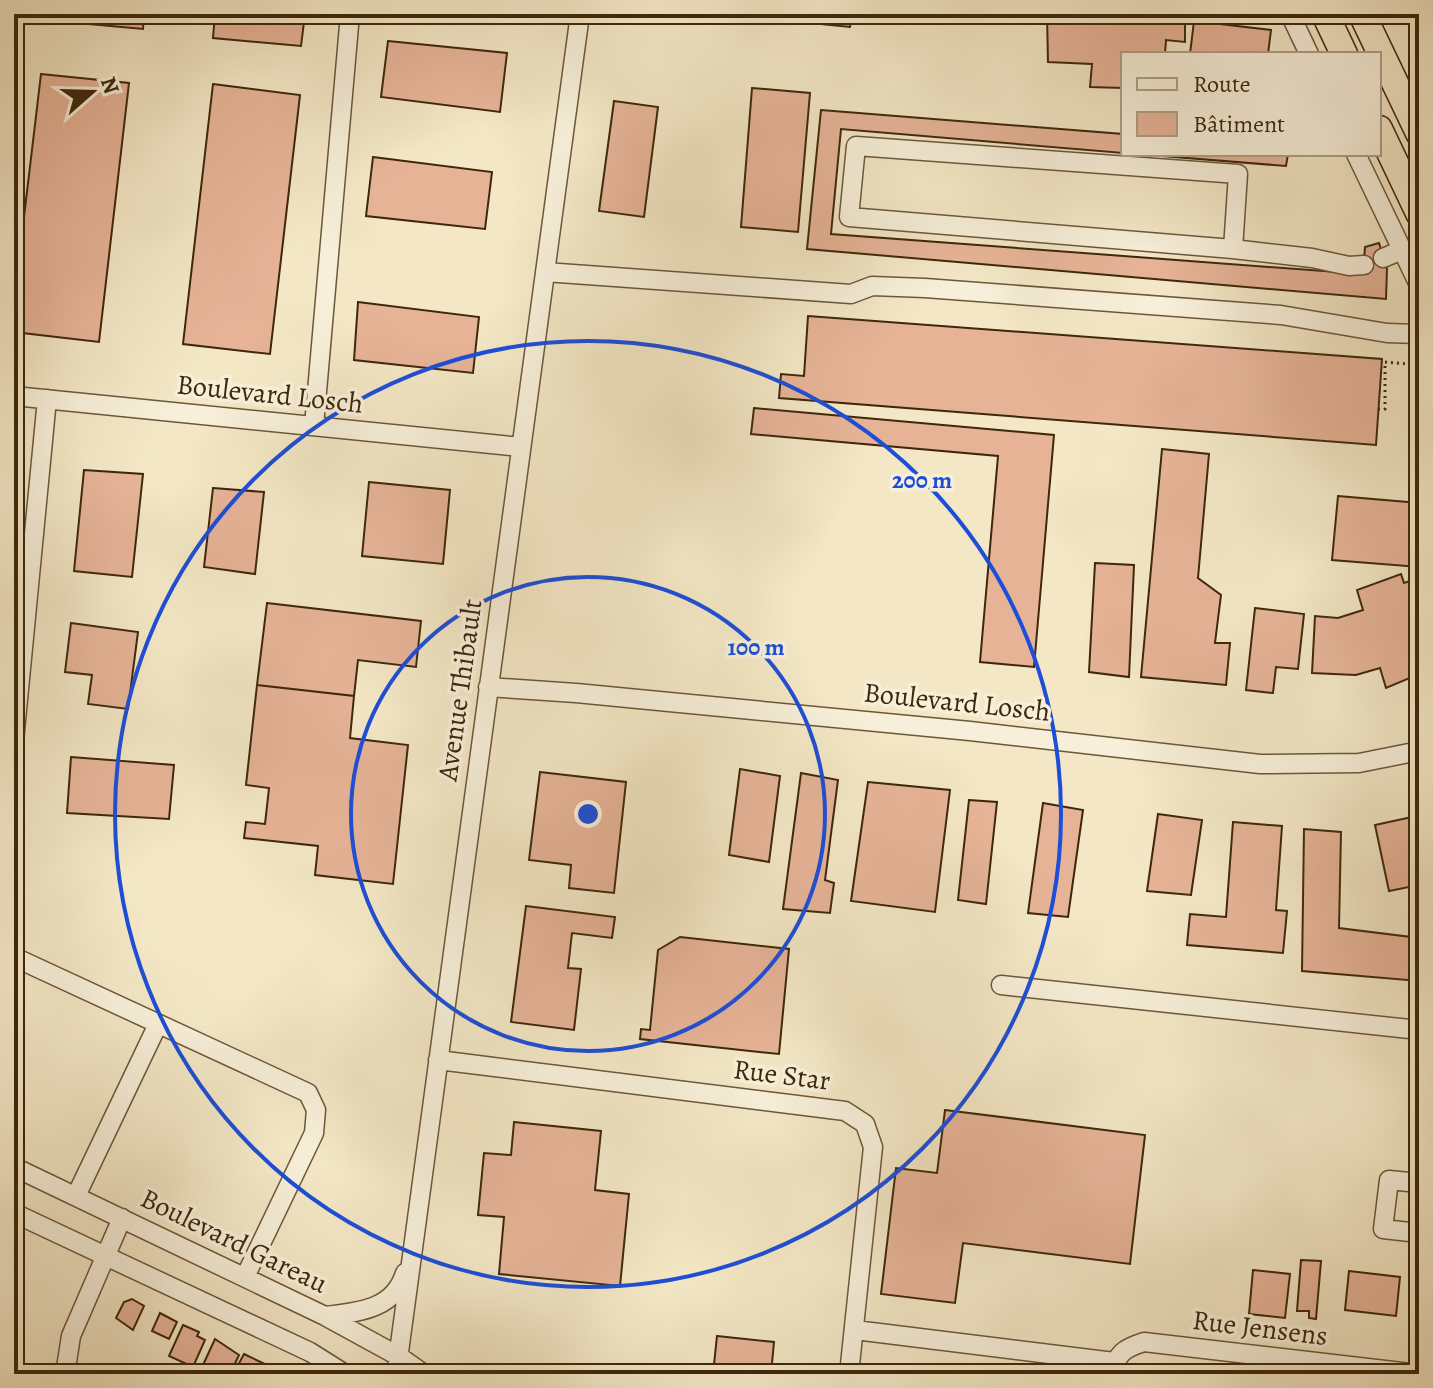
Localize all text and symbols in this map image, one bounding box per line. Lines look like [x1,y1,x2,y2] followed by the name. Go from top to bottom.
[52,52,132,132] north arrow
[1121,52,1381,156] legend
[1193,68,1251,100] text: Route
[93,73,127,98] text: N
[1193,108,1285,140] text: Bâtiment
[175,365,365,423] street label: Boulevard Losch
[892,464,952,496] text: 200 m
[428,597,492,784] street label: Avenue Thibault
[727,631,785,663] text: 100 m
[862,673,1052,731] street label: Boulevard Losch
[574,800,602,828] centre of rings
[731,1050,833,1100] street label: Rue Star
[134,1179,335,1303] street label: Boulevard Gareau
[1190,1301,1330,1355] street label: Rue Jensens

